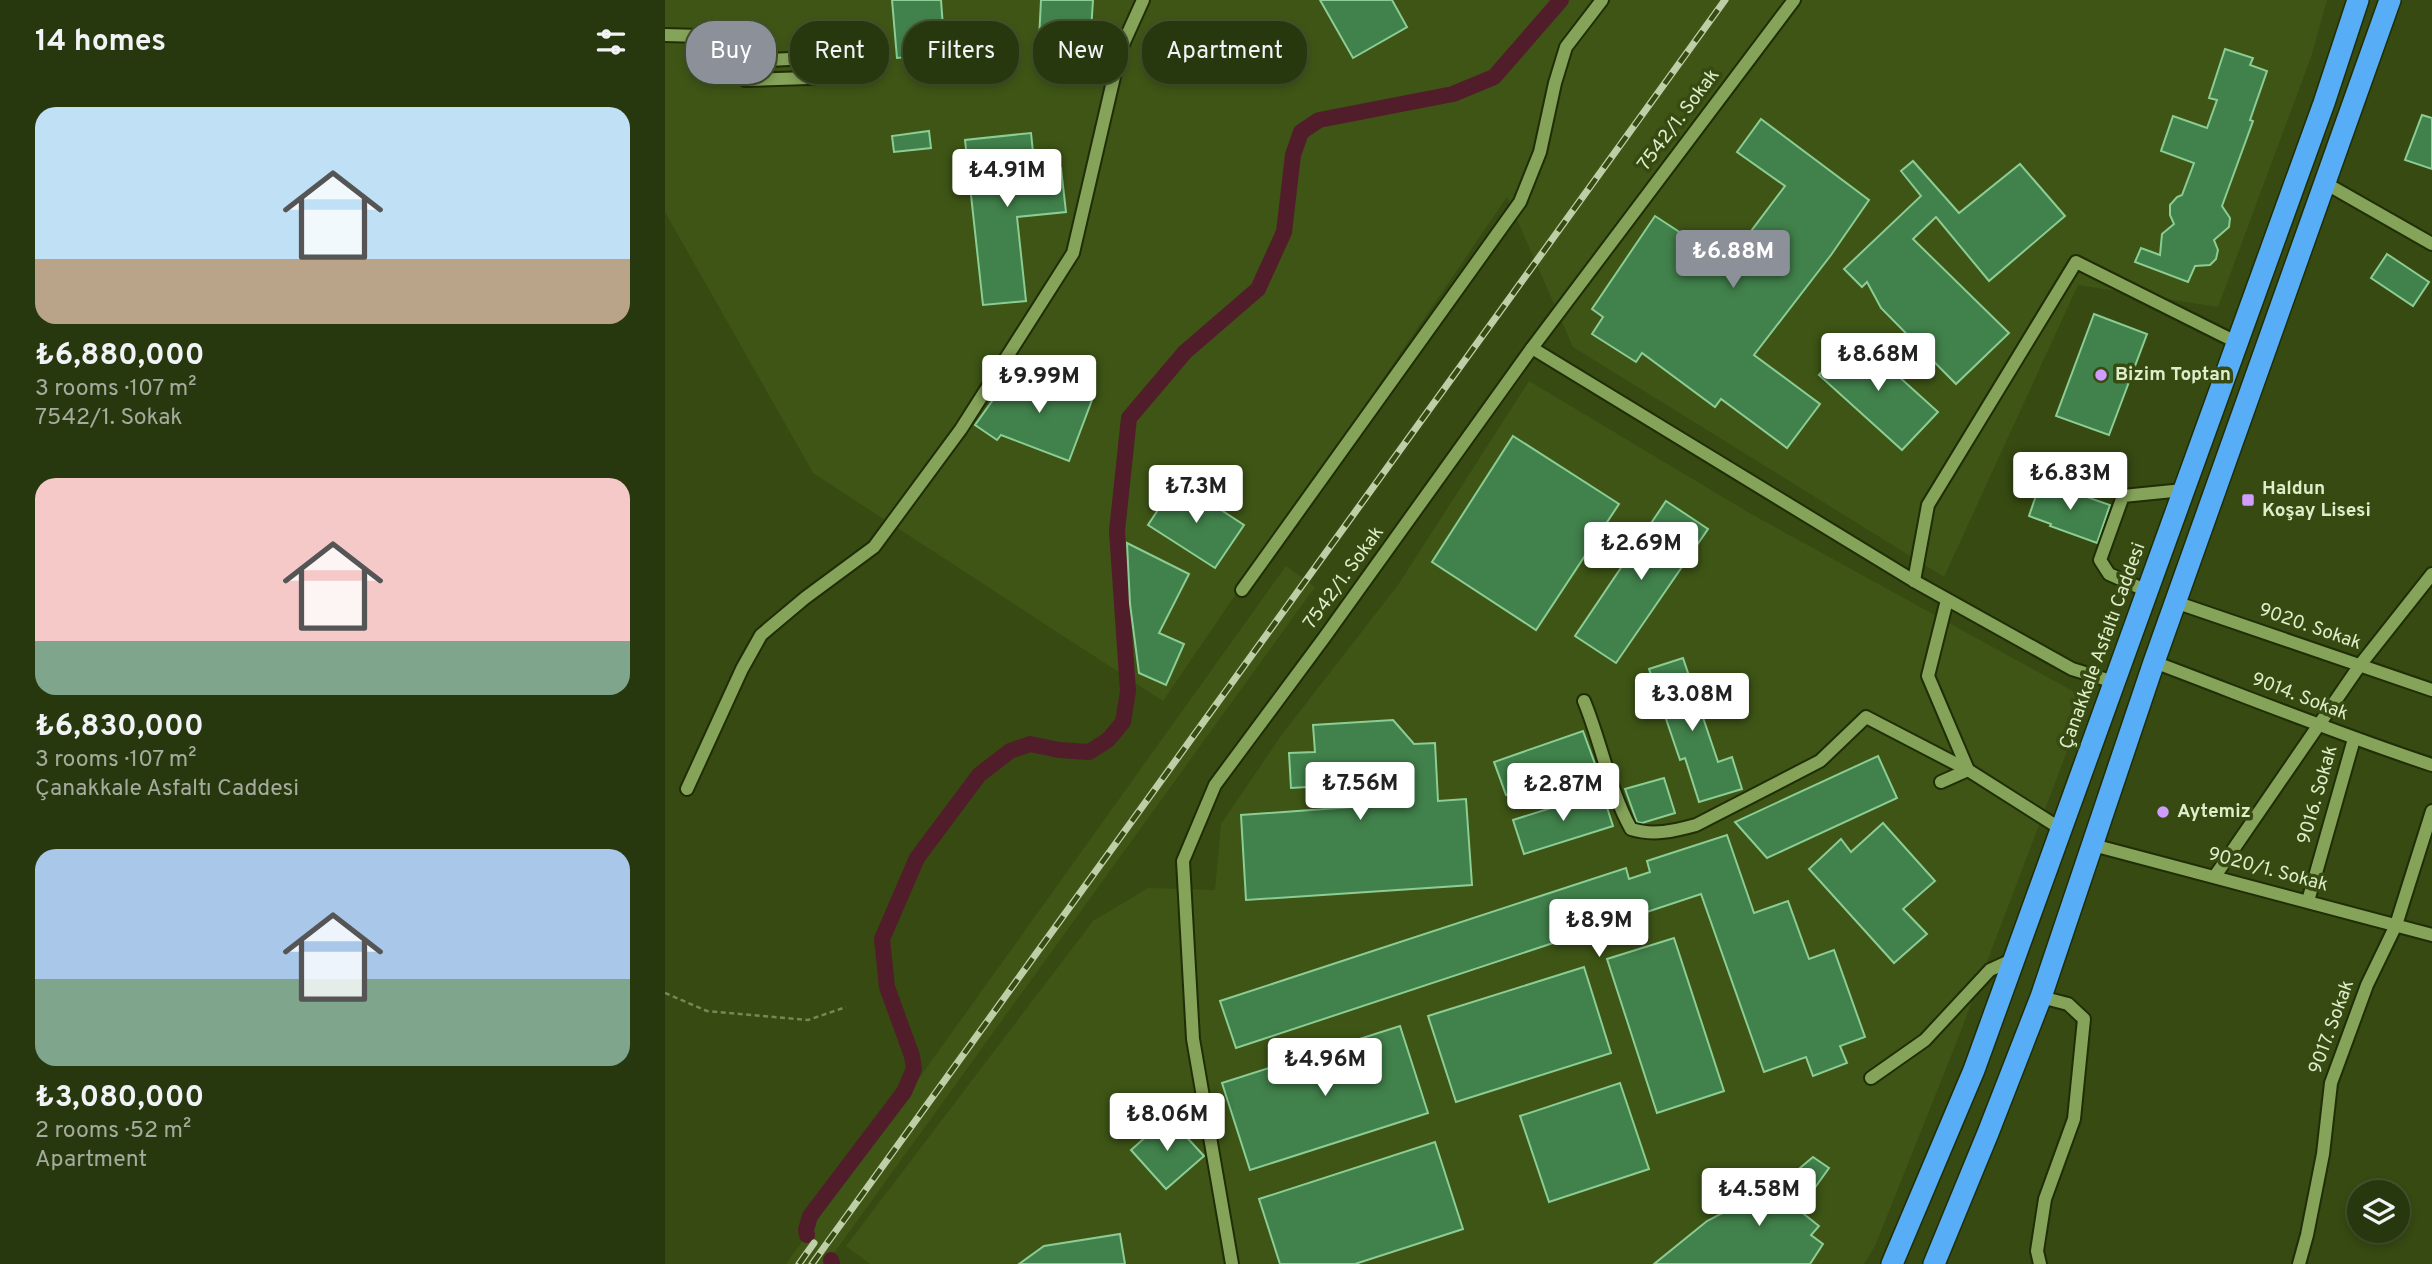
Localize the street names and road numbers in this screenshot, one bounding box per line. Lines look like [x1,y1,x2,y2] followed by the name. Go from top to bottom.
[1633,64,1725,176] street label: 7542/1. Sokak
[1298,522,1390,634] street label: 7542/1. Sokak
[2054,539,2152,753] street label: Çanakkale Asfaltı Caddesi
[2255,598,2365,656] street label: 9020. Sokak
[2248,668,2352,726] street label: 9014. Sokak
[2292,743,2344,847] street label: 9016. Sokak
[2205,842,2331,898] street label: 9020/1. Sokak
[2304,977,2360,1077] street label: 9017. Sokak

